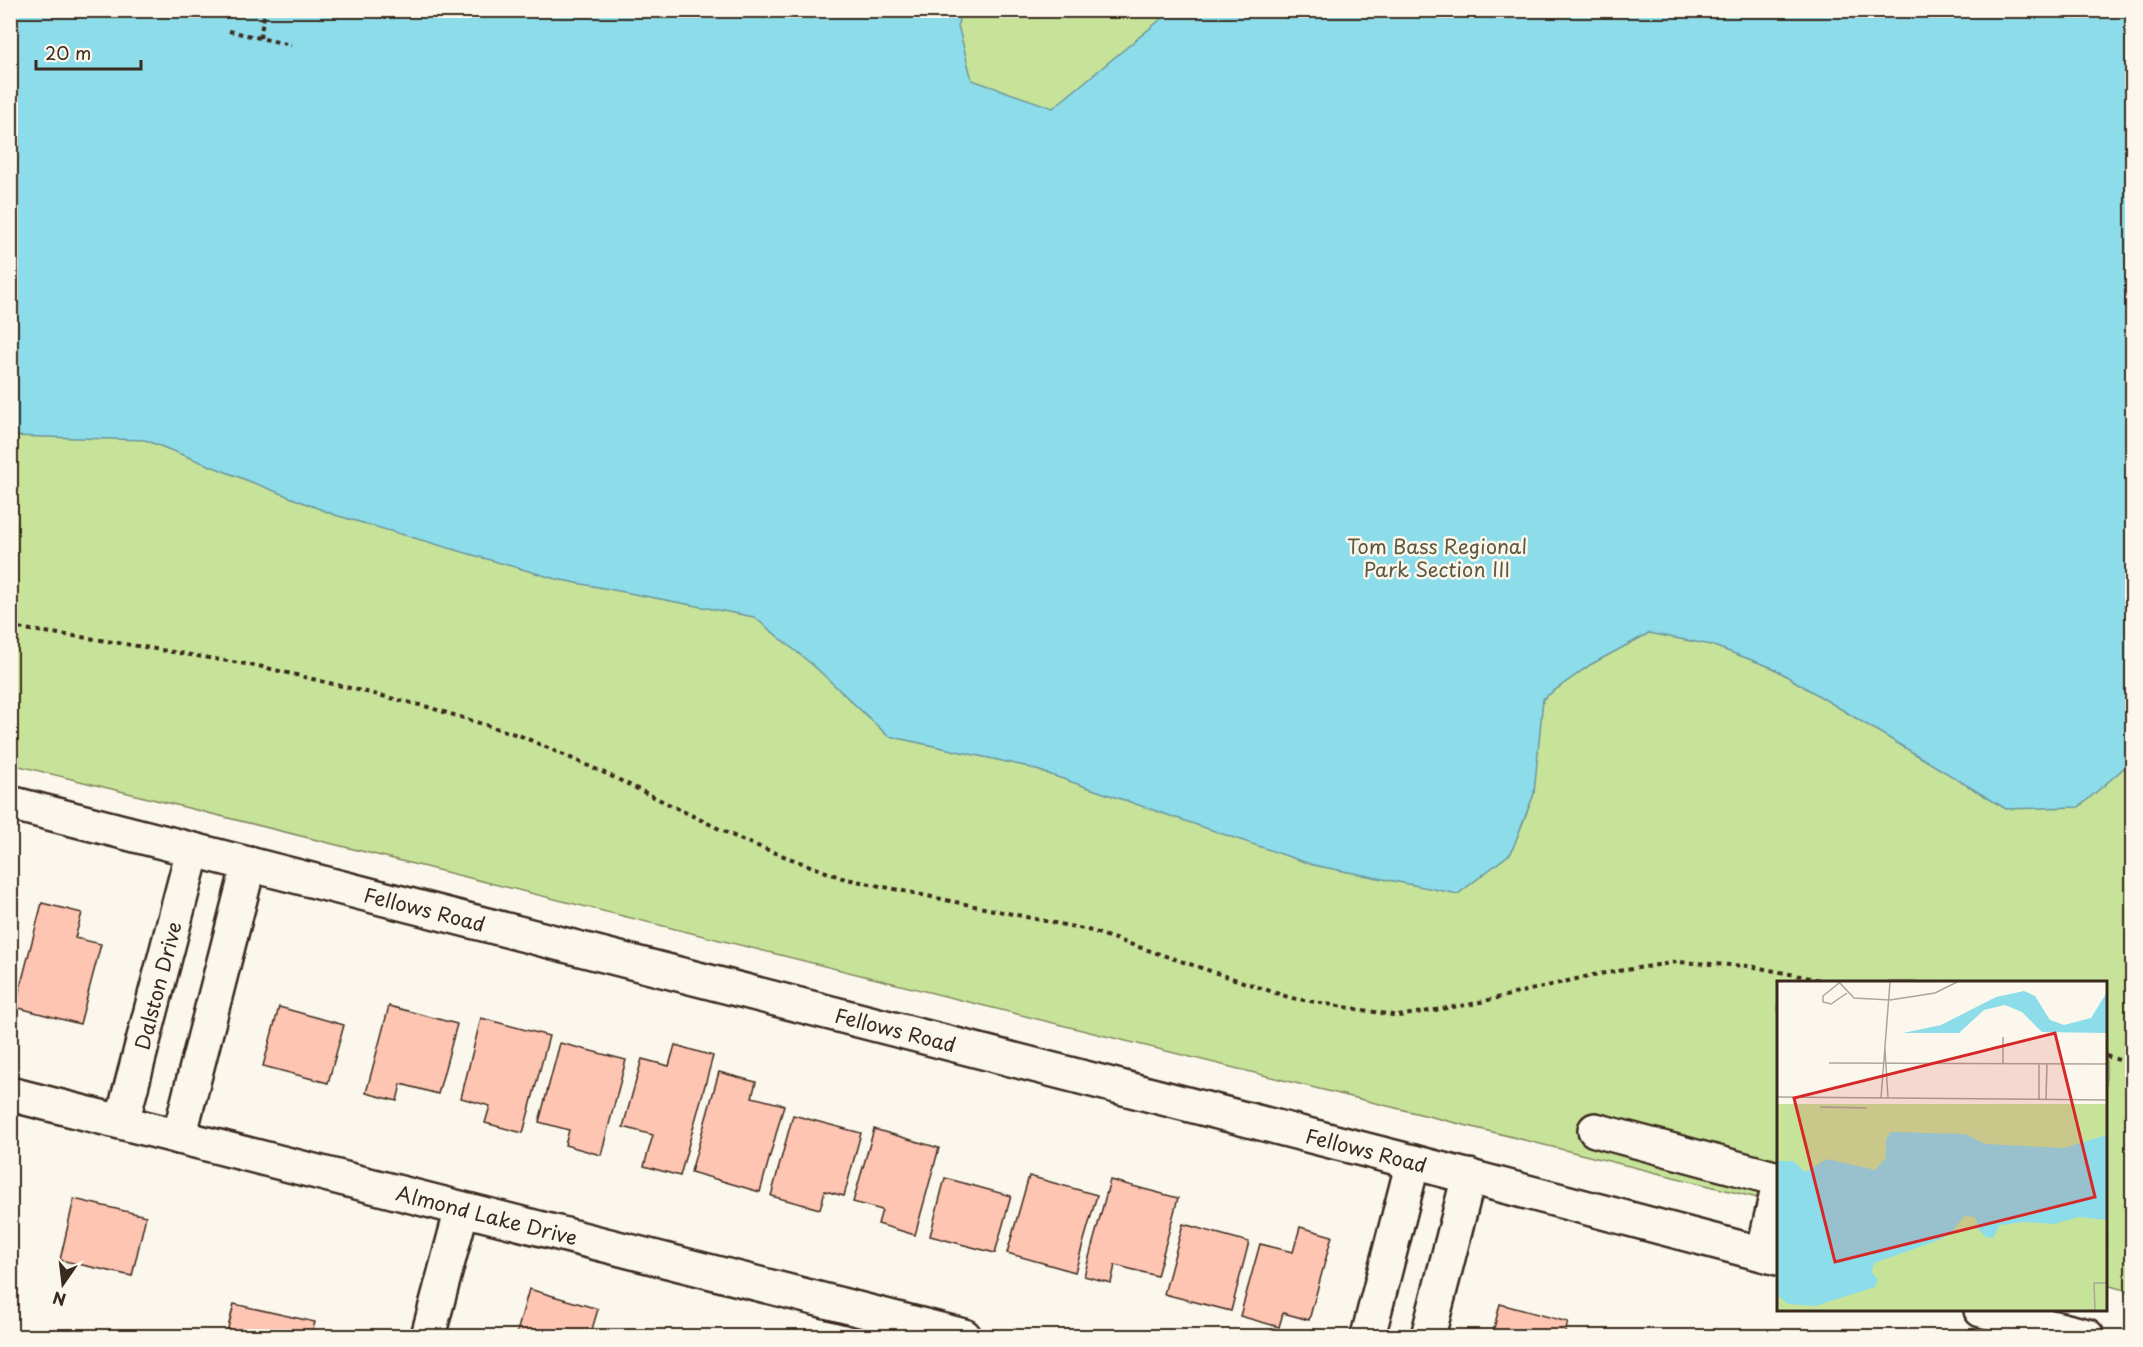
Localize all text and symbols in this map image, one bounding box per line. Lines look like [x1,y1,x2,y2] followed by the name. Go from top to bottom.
[36,33,141,71] scale bar
[45,39,91,66] text: 20 m
[1347,531,1527,584] park label: Tom Bass Regional Park Section III
[361,879,488,939] street label: Fellows Road
[126,918,189,1053] street label: Dalston Drive
[1777,981,2107,1311] inset map
[832,1000,959,1059] street label: Fellows Road
[1302,1120,1430,1180] street label: Fellows Road
[393,1178,581,1252] street label: Almond Lake Drive
[33,1254,93,1314] north arrow
[50,1286,68,1313] text: N

